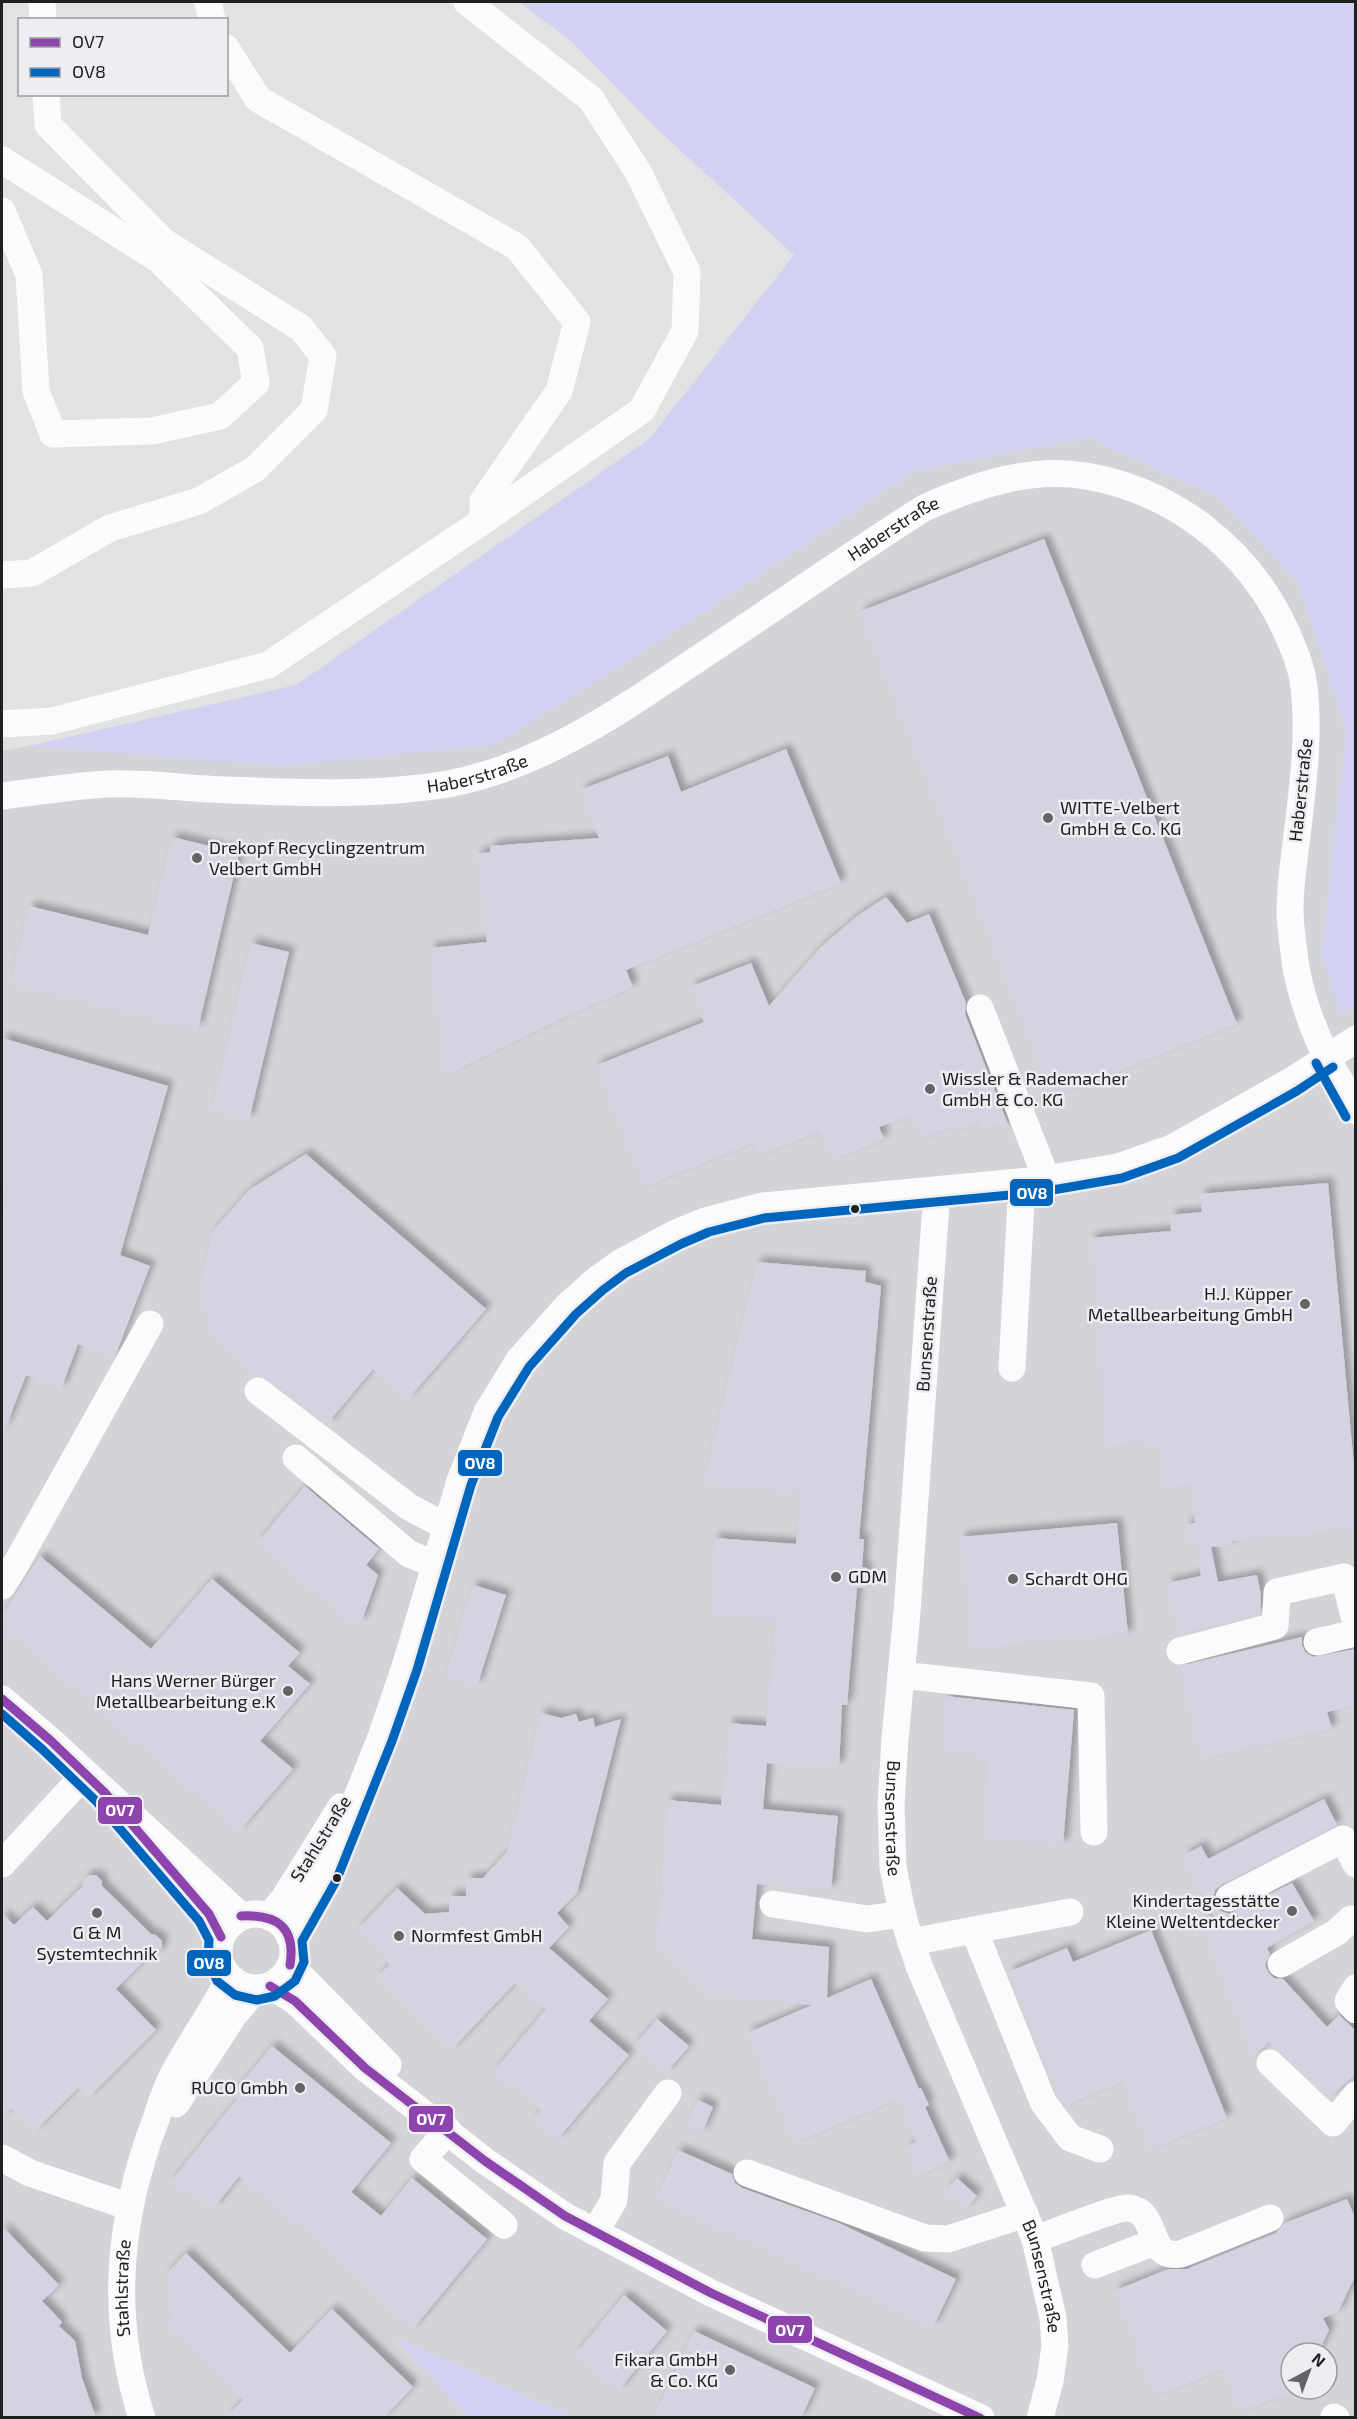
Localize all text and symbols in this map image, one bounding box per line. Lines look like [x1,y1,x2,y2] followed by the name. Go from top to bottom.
[18,18,228,96] legend
[72,30,104,52] text: OV7
[72,60,106,82] text: OV8
[843,491,942,565] street label: Haberstraße
[1284,737,1316,843] street label: Haberstraße
[425,749,531,797] street label: Haberstraße
[1060,796,1181,839] place label: WITTE-Velbert GmbH & Co. KG
[1041,811,1055,825] marker: WITTE-Velbert GmbH & Co. KG
[209,836,425,879] place label: Drekopf Recyclingzentrum Velbert GmbH
[190,851,204,865] marker: Drekopf Recyclingzentrum Velbert GmbH
[942,1067,1128,1110] place label: Wissler & Rademacher GmbH & Co. KG
[923,1082,937,1096] marker: Wissler & Rademacher GmbH & Co. KG
[1009,1178,1054,1207] line badge: OV8
[1016,1183,1048,1202] text: OV8
[849,1203,861,1215] unlabelled marker
[911,1275,941,1393] street label: Bunsenstraße
[1088,1282,1293,1325] place label: H.J. Küpper Metallbearbeitung GmbH
[1298,1297,1312,1311] marker: H.J. Küpper Metallbearbeitung GmbH
[457,1449,503,1477] line badge: OV8
[464,1453,496,1472] text: OV8
[848,1565,887,1587] place label: GDM
[1025,1567,1128,1589] place label: Schardt OHG
[829,1570,843,1584] marker: GDM
[1006,1572,1020,1586] marker: Schardt OHG
[96,1669,276,1712] place label: Hans Werner Bürger Metallbearbeitung e.K
[281,1684,295,1698] marker: Hans Werner Bürger Metallbearbeitung e.K
[881,1760,907,1878] street label: Bunsenstraße
[285,1791,355,1886] street label: Stahlstraße
[97,1796,143,1825] line badge: OV7
[105,1800,135,1819] text: OV7
[331,1872,343,1884] unlabelled marker
[1106,1889,1280,1932] place label: Kindertagesstätte Kleine Weltentdecker
[1285,1904,1299,1918] marker: Kindertagesstätte Kleine Weltentdecker
[90,1906,104,1920] marker: G & M Systemtechnik
[37,1921,157,1964] place label: G & M Systemtechnik
[411,1924,543,1946] place label: Normfest GmbH
[392,1929,406,1943] marker: Normfest GmbH
[186,1949,232,1977] line badge: OV8
[193,1953,225,1972] text: OV8
[191,2076,288,2098] place label: RUCO Gmbh
[293,2081,307,2095] marker: RUCO Gmbh
[408,2105,454,2133] line badge: OV7
[416,2109,446,2128] text: OV7
[1018,2216,1066,2334] street label: Bunsenstraße
[110,2238,135,2338] street label: Stahlstraße
[767,2315,813,2344] line badge: OV7
[775,2320,805,2339] text: OV7
[1279,2341,1339,2401] north arrow
[614,2348,718,2391] place label: Fikara GmbH & Co. KG
[1309,2348,1330,2370] text: N
[723,2363,737,2377] marker: Fikara GmbH & Co. KG

